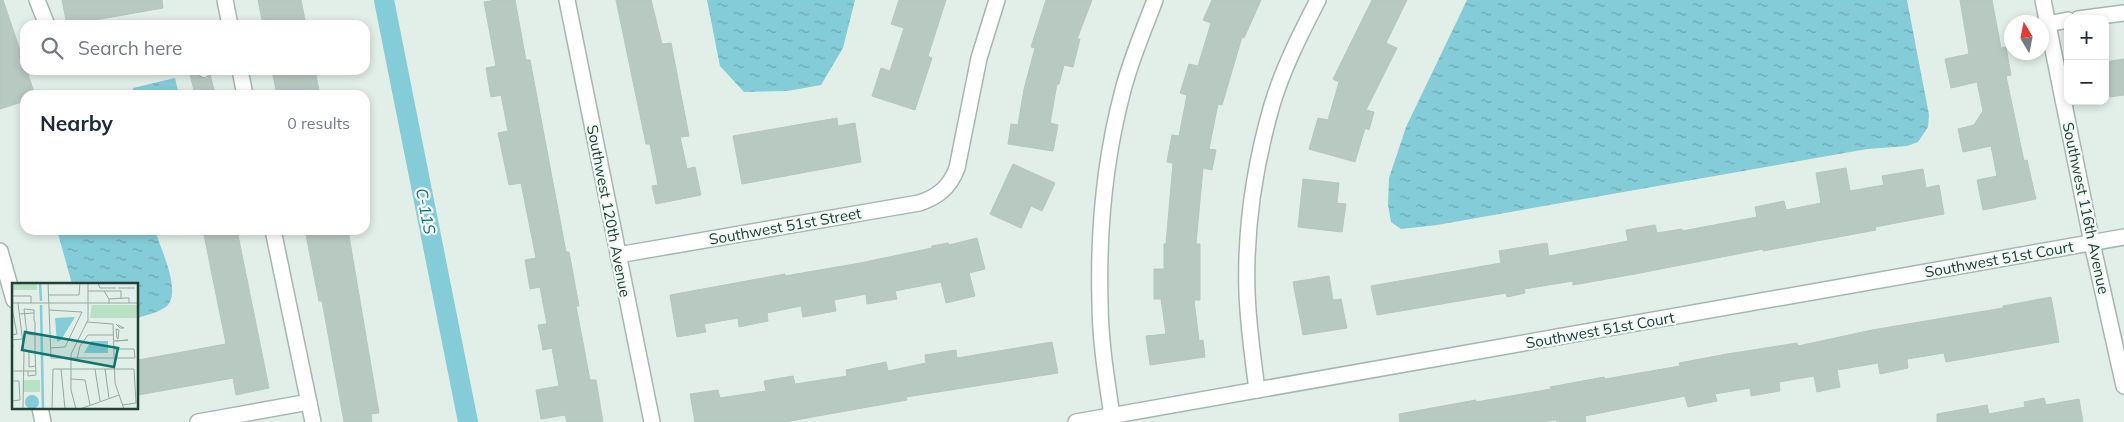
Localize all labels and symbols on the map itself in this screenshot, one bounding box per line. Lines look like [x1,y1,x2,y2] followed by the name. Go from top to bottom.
[2004,15,2049,60] north arrow
[2058,120,2114,296] street label: Southwest 116th Avenue
[583,123,635,299] street label: Southwest 120th Avenue
[412,186,440,236] water label: C-11S
[707,203,863,249] street label: Southwest 51st Street
[1923,237,2075,281] street label: Southwest 51st Court
[12,283,139,410] inset map
[1524,308,1676,352] street label: Southwest 51st Court

